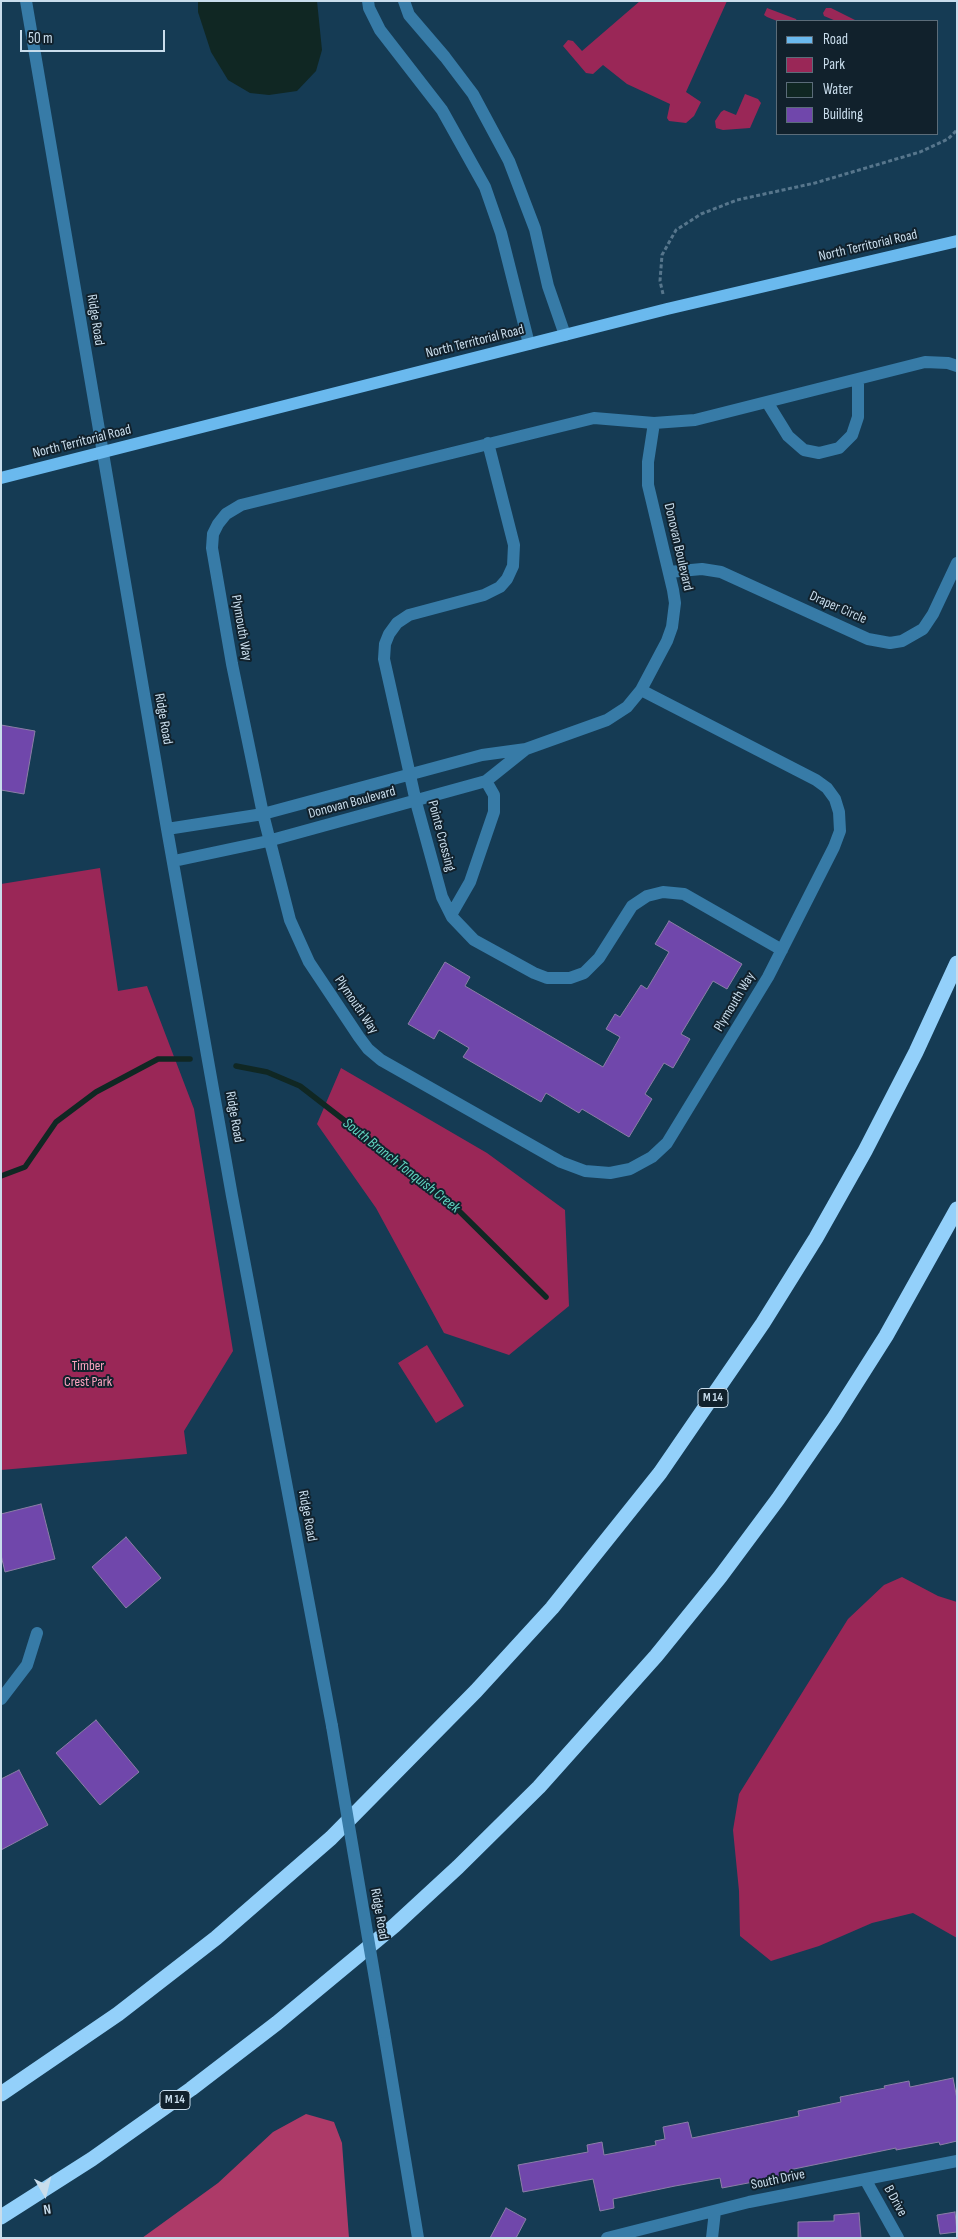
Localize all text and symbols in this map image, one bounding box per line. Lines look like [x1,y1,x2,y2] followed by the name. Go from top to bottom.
[22,20,168,52] scale bar
[776,20,938,135] legend
[28,29,53,48] text: 50 m
[823,30,848,49] text: Road
[823,55,845,74] text: Park
[823,80,853,99] text: Water
[823,105,863,124] text: Building
[817,226,919,266] street label: North Territorial Road
[83,293,107,347] street label: Ridge Road
[424,322,526,362] street label: North Territorial Road
[31,422,133,462] street label: North Territorial Road
[660,502,696,592] street label: Donovan Boulevard
[807,588,869,628] street label: Draper Circle
[227,594,255,662] street label: Plymouth Way
[150,692,176,746] street label: Ridge Road
[307,783,397,823] street label: Donovan Boulevard
[423,799,459,873] street label: Pointe Crossing
[711,969,759,1035] street label: Plymouth Way
[330,973,382,1037] street label: Plymouth Way
[221,1090,247,1144] street label: Ridge Road
[339,1115,463,1217] water label: South Branch Tonquish Creek
[64,1358,112,1390] park label: Timber Crest Park
[698,1389,728,1408] road number: M 14
[294,1489,320,1543] street label: Ridge Road
[366,1887,392,1941] street label: Ridge Road
[160,2090,190,2110] road number: M 14
[750,2166,806,2194] street label: South Drive
[20,2169,70,2219] north arrow
[880,2183,910,2219] street label: B Drive
[42,2200,52,2218] text: N

